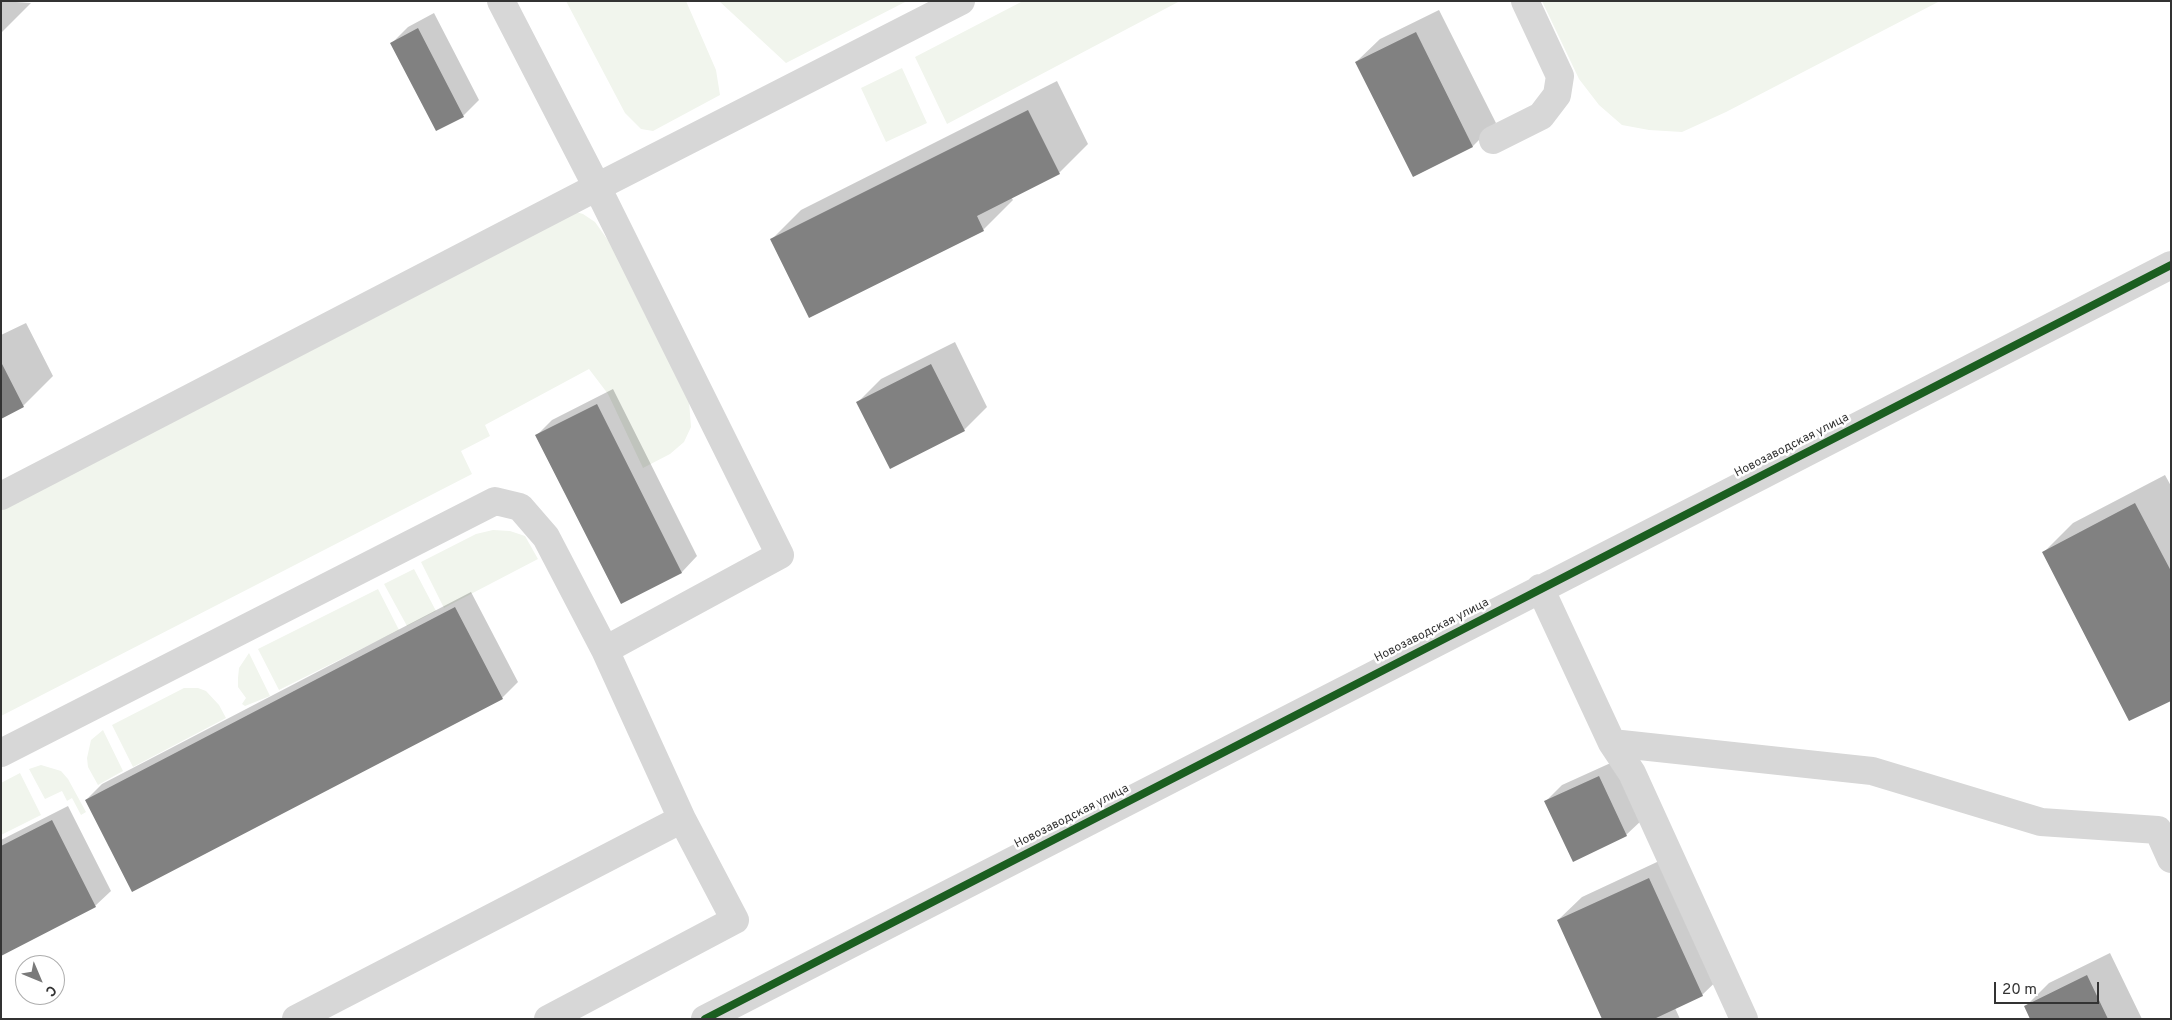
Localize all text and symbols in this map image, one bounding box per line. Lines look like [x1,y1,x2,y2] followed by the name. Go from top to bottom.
[1732,411,1852,481] street label: Новозаводская улица
[1372,596,1492,666] street label: Новозаводская улица
[1012,782,1132,852] street label: Новозаводская улица
[15,955,65,1005] north arrow
[1997,972,2102,1004] scale bar
[41,981,59,999] text: С
[2002,981,2037,1000] text: 20 m

